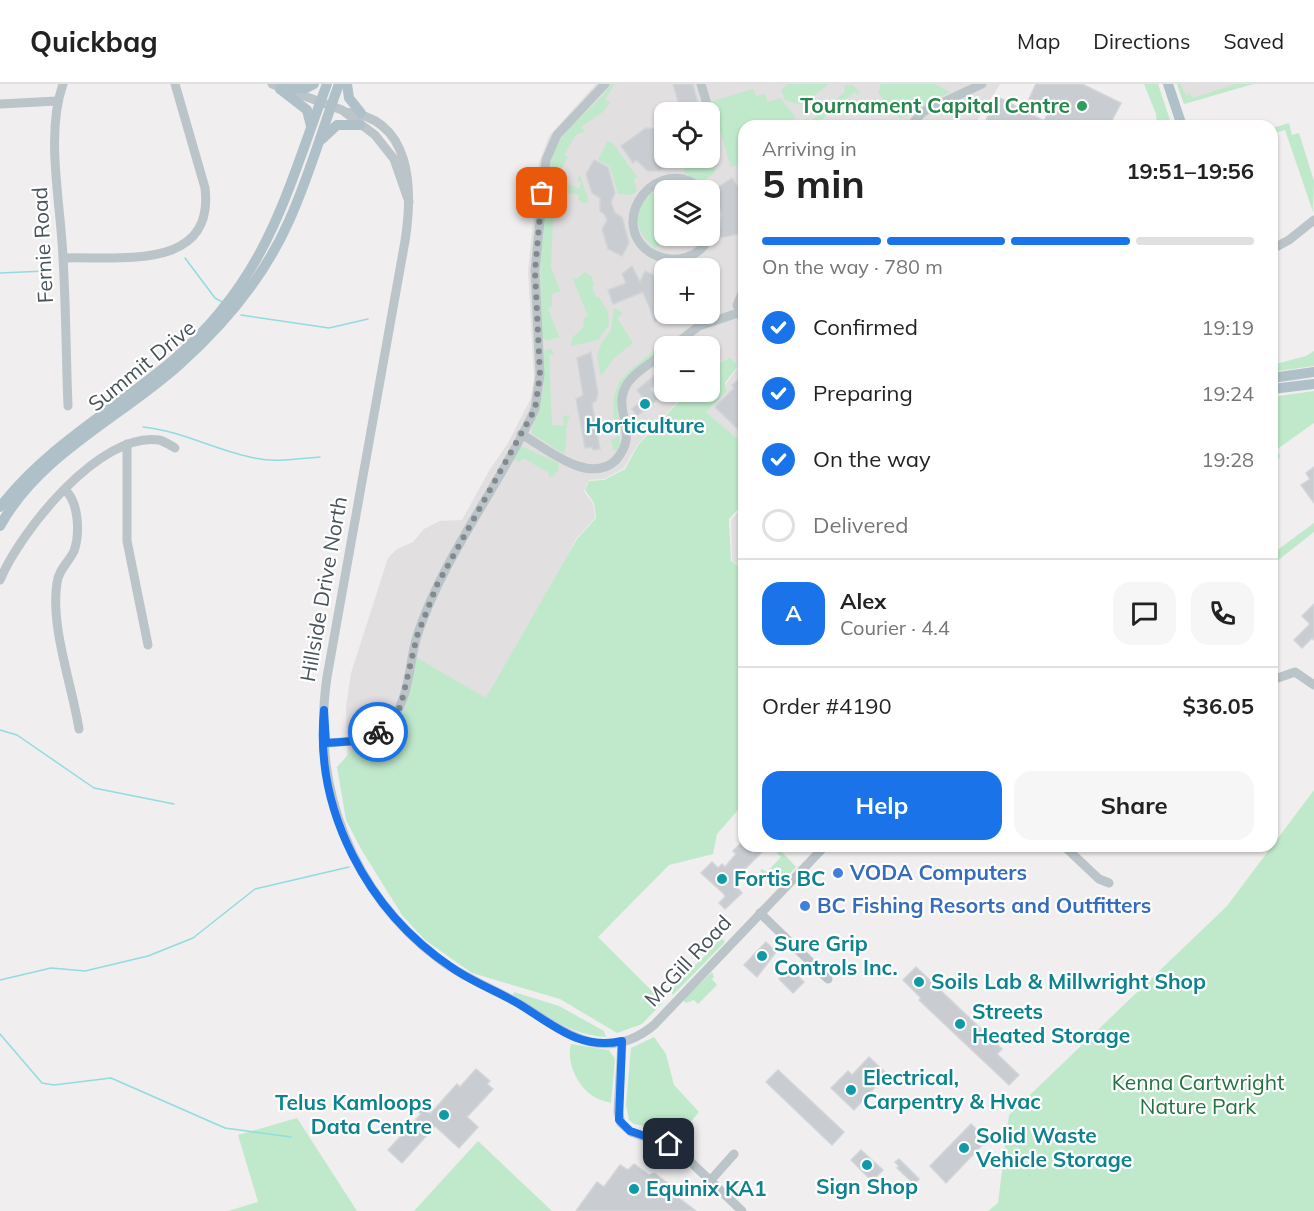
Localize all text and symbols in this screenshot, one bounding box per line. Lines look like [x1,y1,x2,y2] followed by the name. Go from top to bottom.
[30,24,158,59] text: Quickbag
[1017,28,1060,54] text: Map
[1093,28,1190,54] text: Directions
[1223,28,1284,54] text: Saved
[800,92,1070,118] place label: Tournament Capital Centre
[1075,99,1089,113] marker: Tournament Capital Centre
[654,102,720,402] map controls
[654,102,720,168] button: locate
[762,136,857,161] text: Arriving in
[1126,157,1254,185] text: 19:51–19:56
[762,159,865,208] text: 5 min
[516,167,567,218] pin
[525,176,558,209] icon: bag
[654,180,720,246] button: layers
[26,186,58,304] street label: Fernie Road
[762,254,943,279] text: On the way · 780 m
[654,258,720,324] button: +
[762,311,795,344] icon: check
[813,313,918,341] text: Confirmed
[82,314,200,416] street label: Summit Drive
[1201,315,1254,340] text: 19:19
[654,336,720,402] button: −
[762,377,795,410] icon: check
[813,379,913,407] text: Preparing
[1201,381,1254,406] text: 19:24
[638,397,652,411] marker: Horticulture
[585,412,705,438] place label: Horticulture
[762,443,795,476] icon: check
[813,445,931,473] text: On the way
[1201,447,1254,472] text: 19:28
[294,494,352,684] street label: Hillside Drive North
[813,511,908,539] text: Delivered
[1113,582,1176,645] button: chat
[1191,582,1254,645] button: phone
[840,587,886,615] text: Alex
[785,599,802,627] text: A
[840,615,950,640] text: Courier · 4.4
[762,692,892,720] text: Order #4190
[1183,692,1254,720] text: $36.05
[348,702,408,762] courier
[362,716,395,749] icon: bike
[762,771,1002,840] button: Help
[1014,771,1254,840] button: Share
[849,859,1027,885] place label: VODA Computers
[734,865,826,891] place label: Fortis BC
[831,866,845,880] marker: VODA Computers
[715,872,729,886] marker: Fortis BC
[817,892,1151,918] place label: BC Fishing Resorts and Outfitters
[798,899,812,913] marker: BC Fishing Resorts and Outfitters
[638,909,736,1012] street label: McGill Road
[774,930,898,980] place label: Sure Grip Controls Inc.
[755,949,769,963] marker: Sure Grip Controls Inc.
[931,968,1206,994] place label: Soils Lab & Millwright Shop
[912,975,926,989] marker: Soils Lab & Millwright Shop
[972,998,1130,1048] place label: Streets Heated Storage
[953,1017,967,1031] marker: Streets Heated Storage
[863,1064,1041,1114] place label: Electrical, Carpentry & Hvac
[1112,1069,1284,1119] park label: Kenna Cartwright Nature Park
[844,1083,858,1097] marker: Electrical, Carpentry & Hvac
[275,1089,432,1139] place label: Telus Kamloops Data Centre
[437,1108,451,1122] marker: Telus Kamloops Data Centre
[643,1118,694,1169] pin
[975,1122,1132,1172] place label: Solid Waste Vehicle Storage
[652,1127,685,1160] icon: home
[957,1141,971,1155] marker: Solid Waste Vehicle Storage
[860,1158,874,1172] marker: Sign Shop
[816,1173,918,1199] place label: Sign Shop
[646,1175,767,1201] place label: Equinix KA1
[627,1182,641,1196] marker: Equinix KA1

